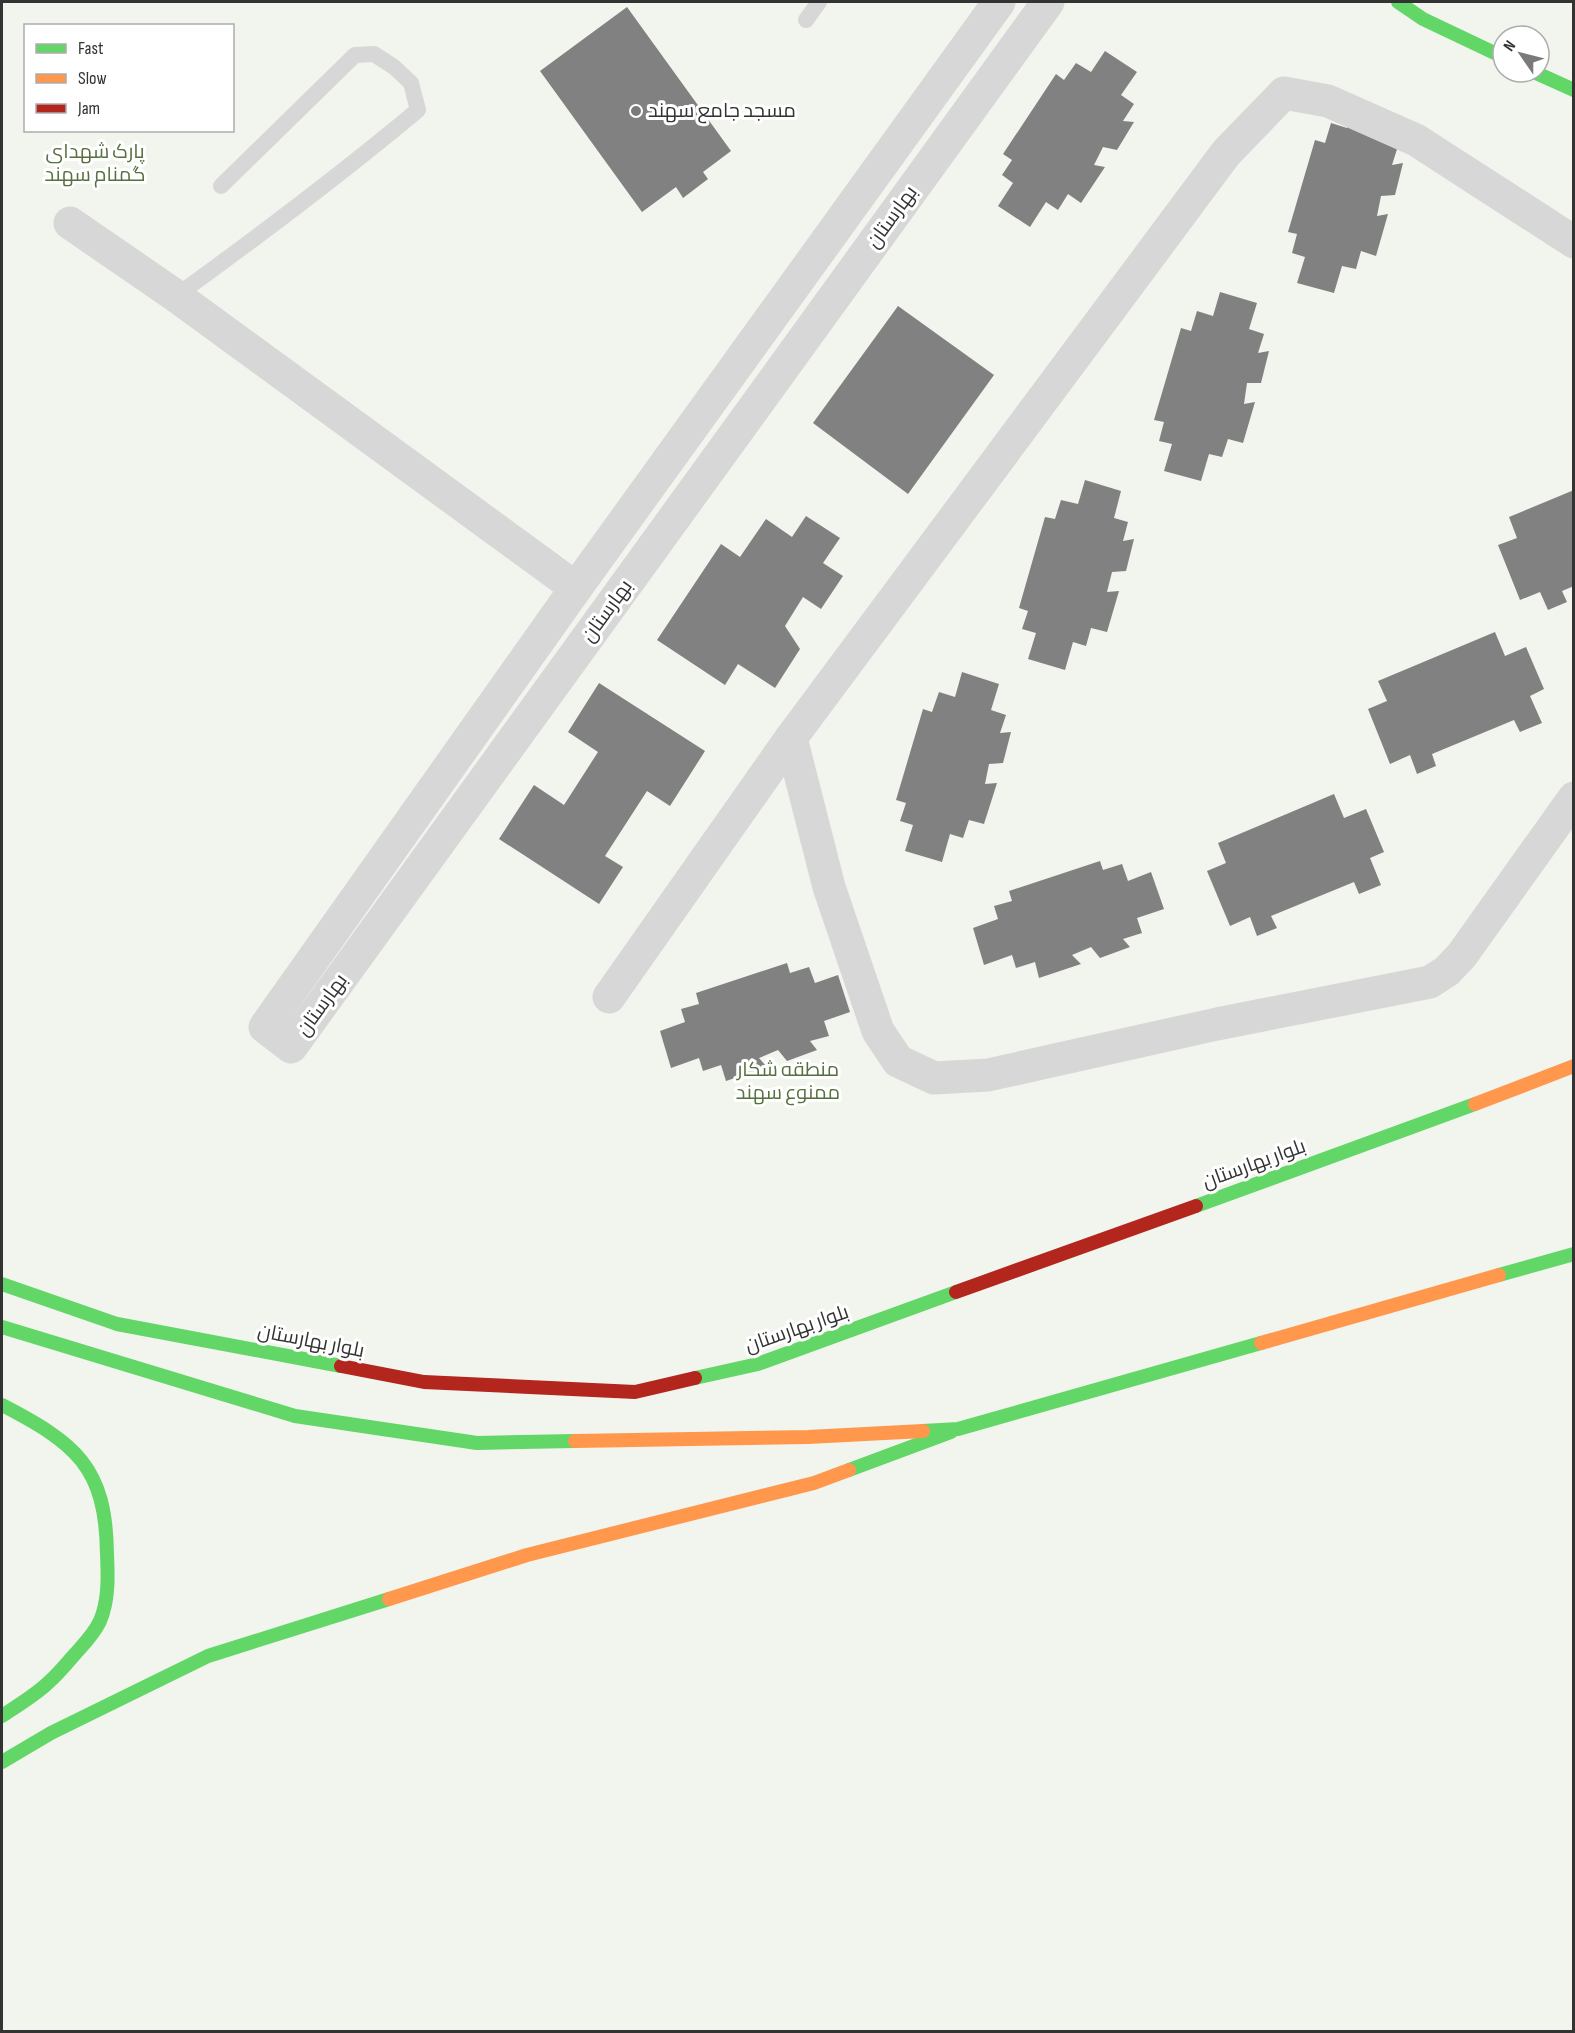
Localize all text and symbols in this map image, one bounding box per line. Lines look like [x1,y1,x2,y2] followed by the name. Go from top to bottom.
[24,24,234,132] legend
[1491,24,1551,84] north arrow
[1500,37,1520,55] text: N
[78,38,104,59] text: Fast
[78,68,107,89] text: Slow
[77,98,100,119] text: Jam
[648,99,796,124] place label: مسجد جامع سهند
[629,104,643,118] marker: مسجد جامع سهند
[45,140,145,188] park label: پارک شهدای گمنام سهند
[861,181,923,253] street label: بهارستان
[576,575,638,647] street label: بهارستان
[291,969,353,1041] street label: بهارستان
[736,1058,840,1106] park label: منطقه شکار ممنوع سهند
[1199,1134,1309,1194] street label: بلوار بهارستان
[742,1300,852,1358] street label: بلوار بهارستان
[256,1319,366,1363] street label: بلوار بهارستان

